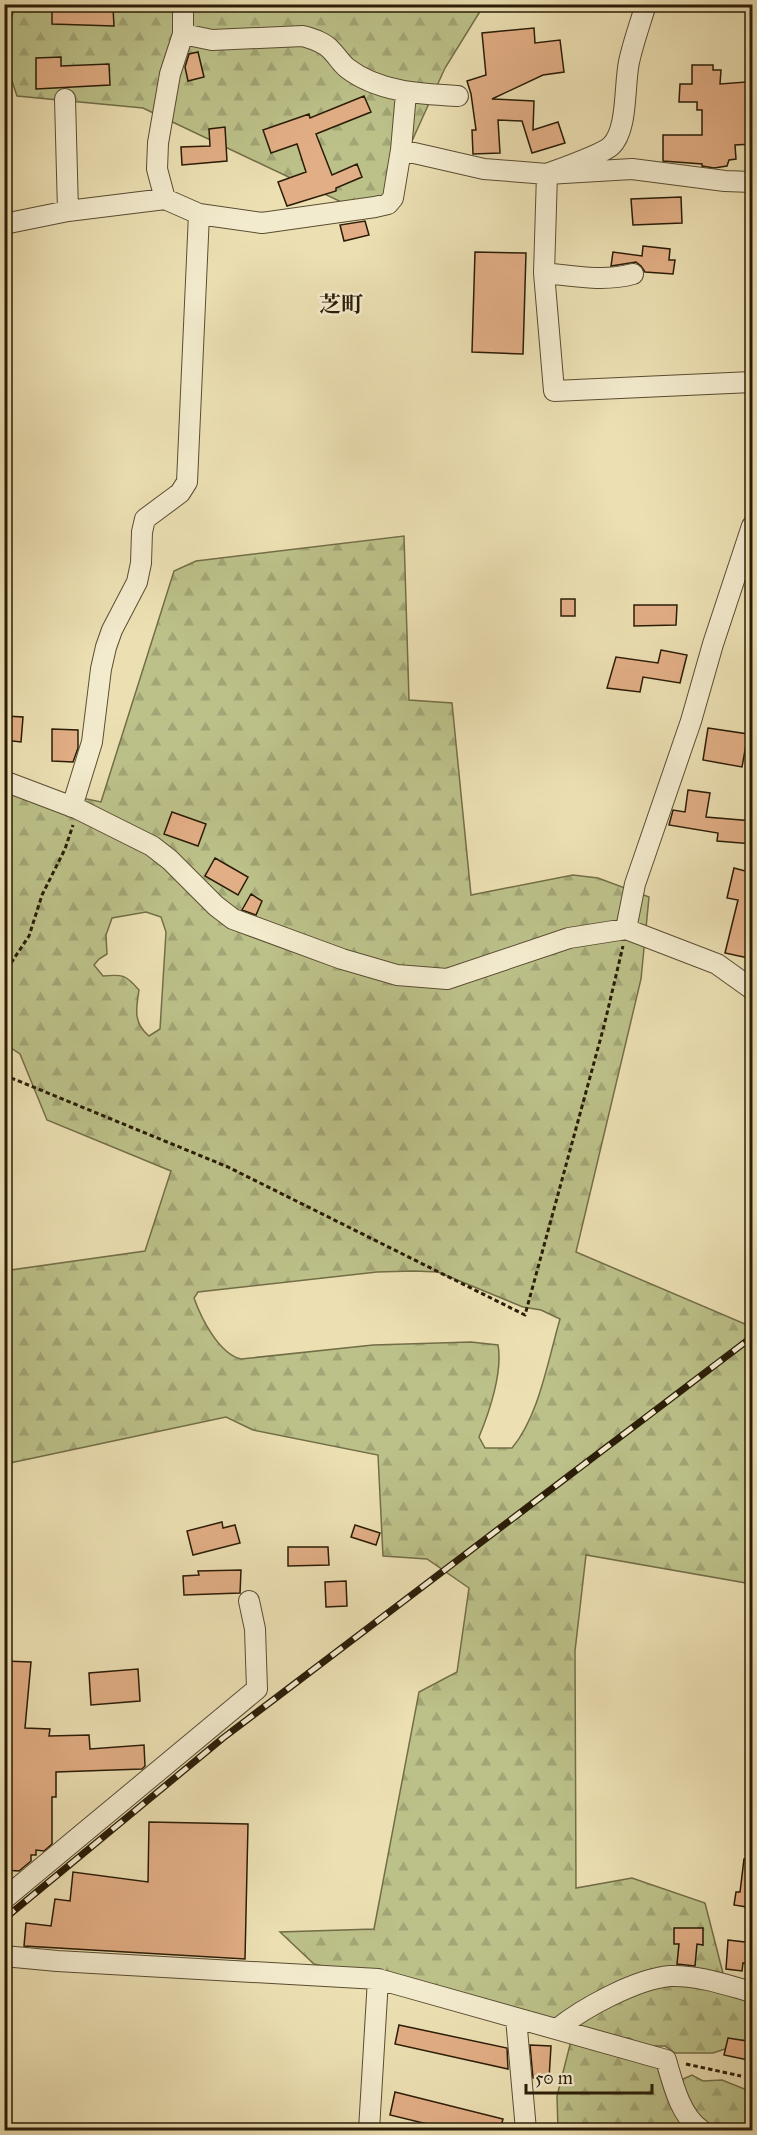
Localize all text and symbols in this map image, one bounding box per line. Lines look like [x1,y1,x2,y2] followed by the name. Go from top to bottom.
[319,291,363,318] district label: 芝町
[526,2057,652,2095] scale bar
[535,2067,573,2089] text: 50 m

